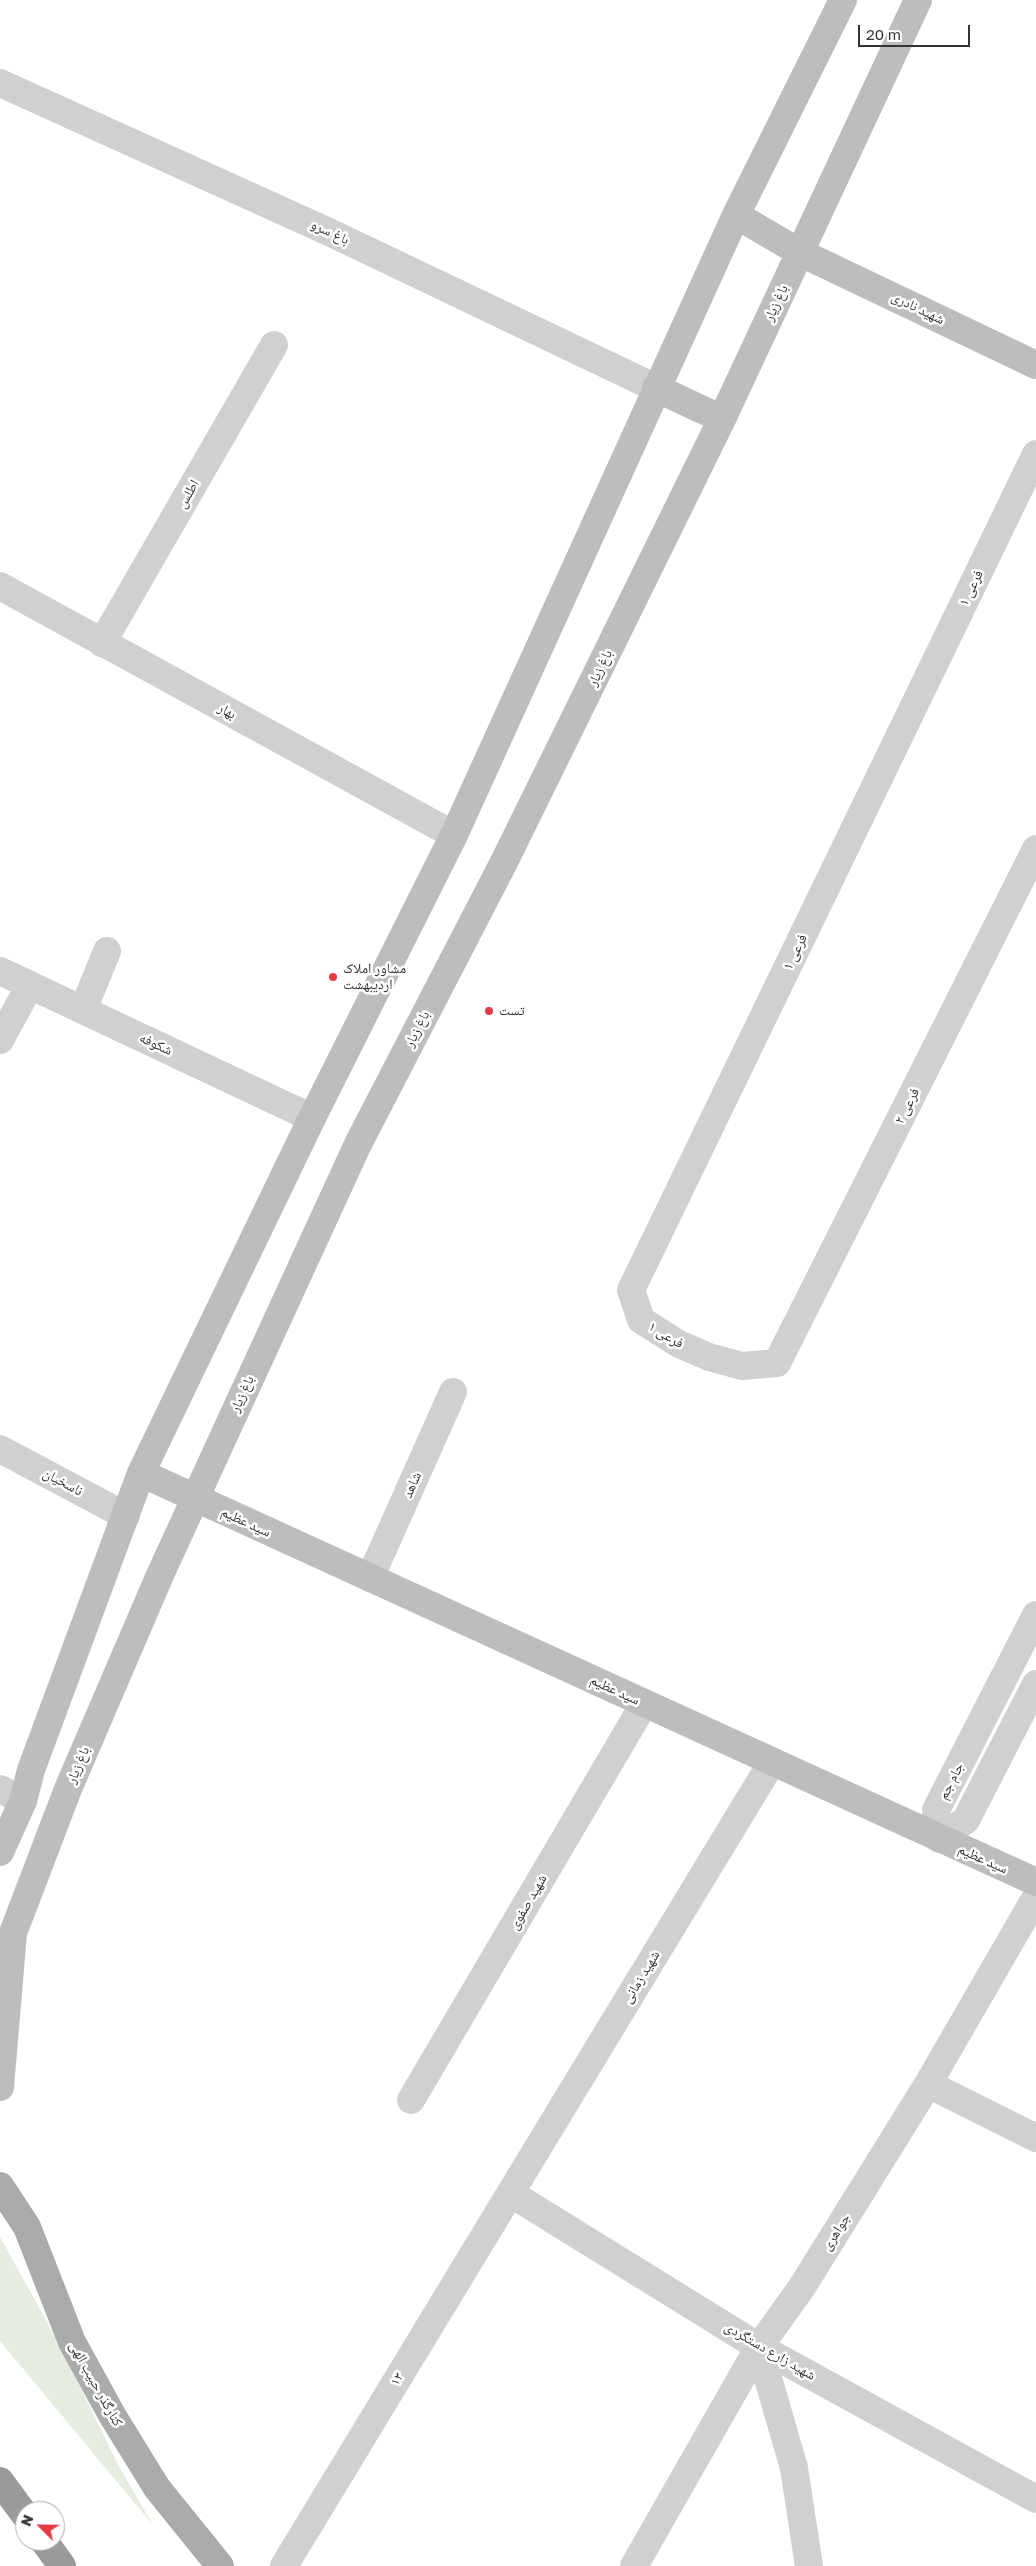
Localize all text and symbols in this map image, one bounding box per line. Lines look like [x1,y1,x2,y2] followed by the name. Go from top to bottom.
[861,15,974,47] scale bar
[866,25,901,43] text: 20 m
[308,216,352,248] street label: باغ سرو
[760,282,792,324] street label: باغ زیار
[889,288,947,328] street label: شهید نادری
[173,477,203,511] street label: اطلس
[955,567,987,609] street label: فرعی ۱
[584,647,616,689] street label: باغ زیار
[215,699,239,723] street label: بهار
[779,931,811,973] street label: فرعی ۱
[343,961,406,994] place label: مشاور املاک اردیبهشت
[327,971,339,983] marker: مشاور املاک اردیبهشت
[499,1003,525,1019] place label: تست
[483,1005,495,1017] marker: تست
[401,1008,433,1050] street label: باغ زیار
[137,1029,175,1059] street label: شکوفه
[891,1085,923,1127] street label: فرعی ۲
[645,1318,687,1352] street label: فرعی ۱
[226,1373,258,1415] street label: باغ زیار
[40,1465,86,1499] street label: ناسخیان
[399,1469,425,1501] street label: شاهد
[219,1503,273,1541] street label: سید عظیم
[588,1671,642,1709] street label: سید عظیم
[63,1744,93,1786] street label: باغ زیار
[935,1760,967,1802] street label: جام جم
[956,1841,1010,1877] street label: سید عظیم
[505,1871,551,1933] street label: شهید صفوی
[619,1948,663,2006] street label: شهید زمانی
[818,2210,854,2254] street label: جواهری
[721,2318,819,2384] street label: شهید زارع دستگردی
[66,2339,126,2429] street label: کنارگذر حبیب الهی
[387,2369,407,2389] street label: ۱۳
[15,2501,65,2551] north arrow
[17,2512,37,2529] text: N

